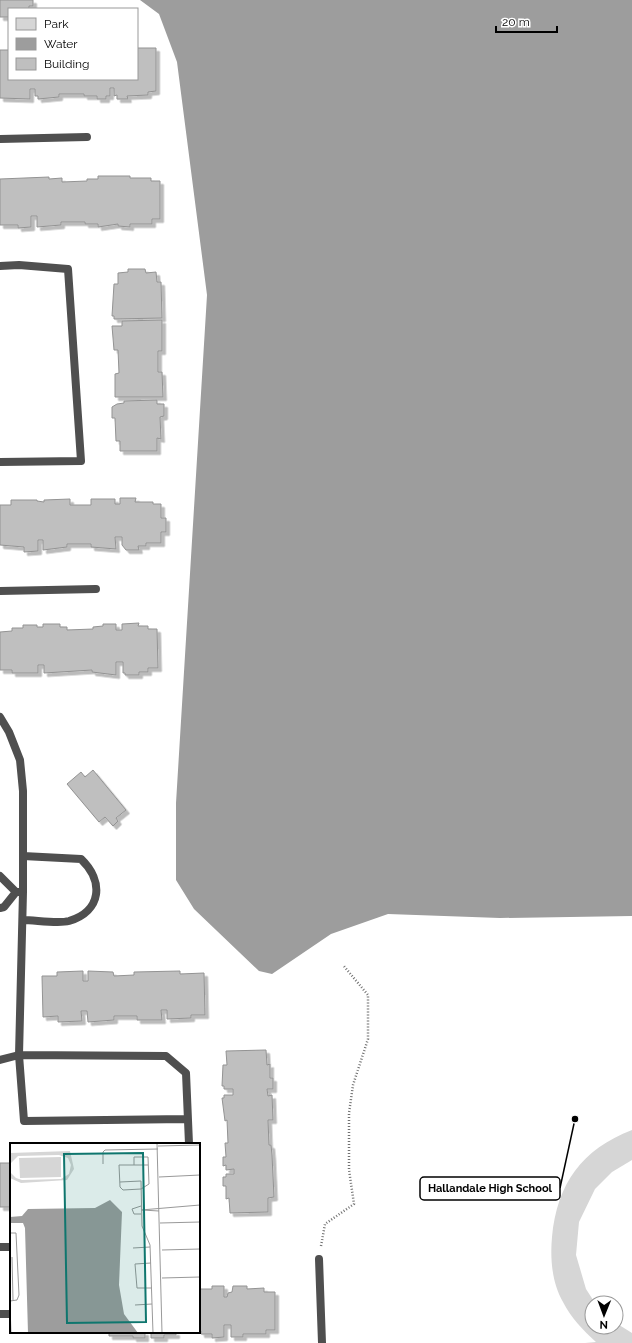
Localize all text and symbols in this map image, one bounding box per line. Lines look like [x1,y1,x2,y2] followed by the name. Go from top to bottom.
[8,8,138,80] legend
[496,8,557,34] scale bar
[502,15,530,29] text: 20 m
[44,17,69,31] text: Park
[44,37,78,51] text: Water
[44,57,90,71] text: Building
[10,1143,200,1333] inset map
[420,1177,560,1200] callout: Hallandale High School
[428,1182,553,1195] text: Hallandale High School
[584,1295,624,1335] north arrow
[600,1318,608,1331] text: N

